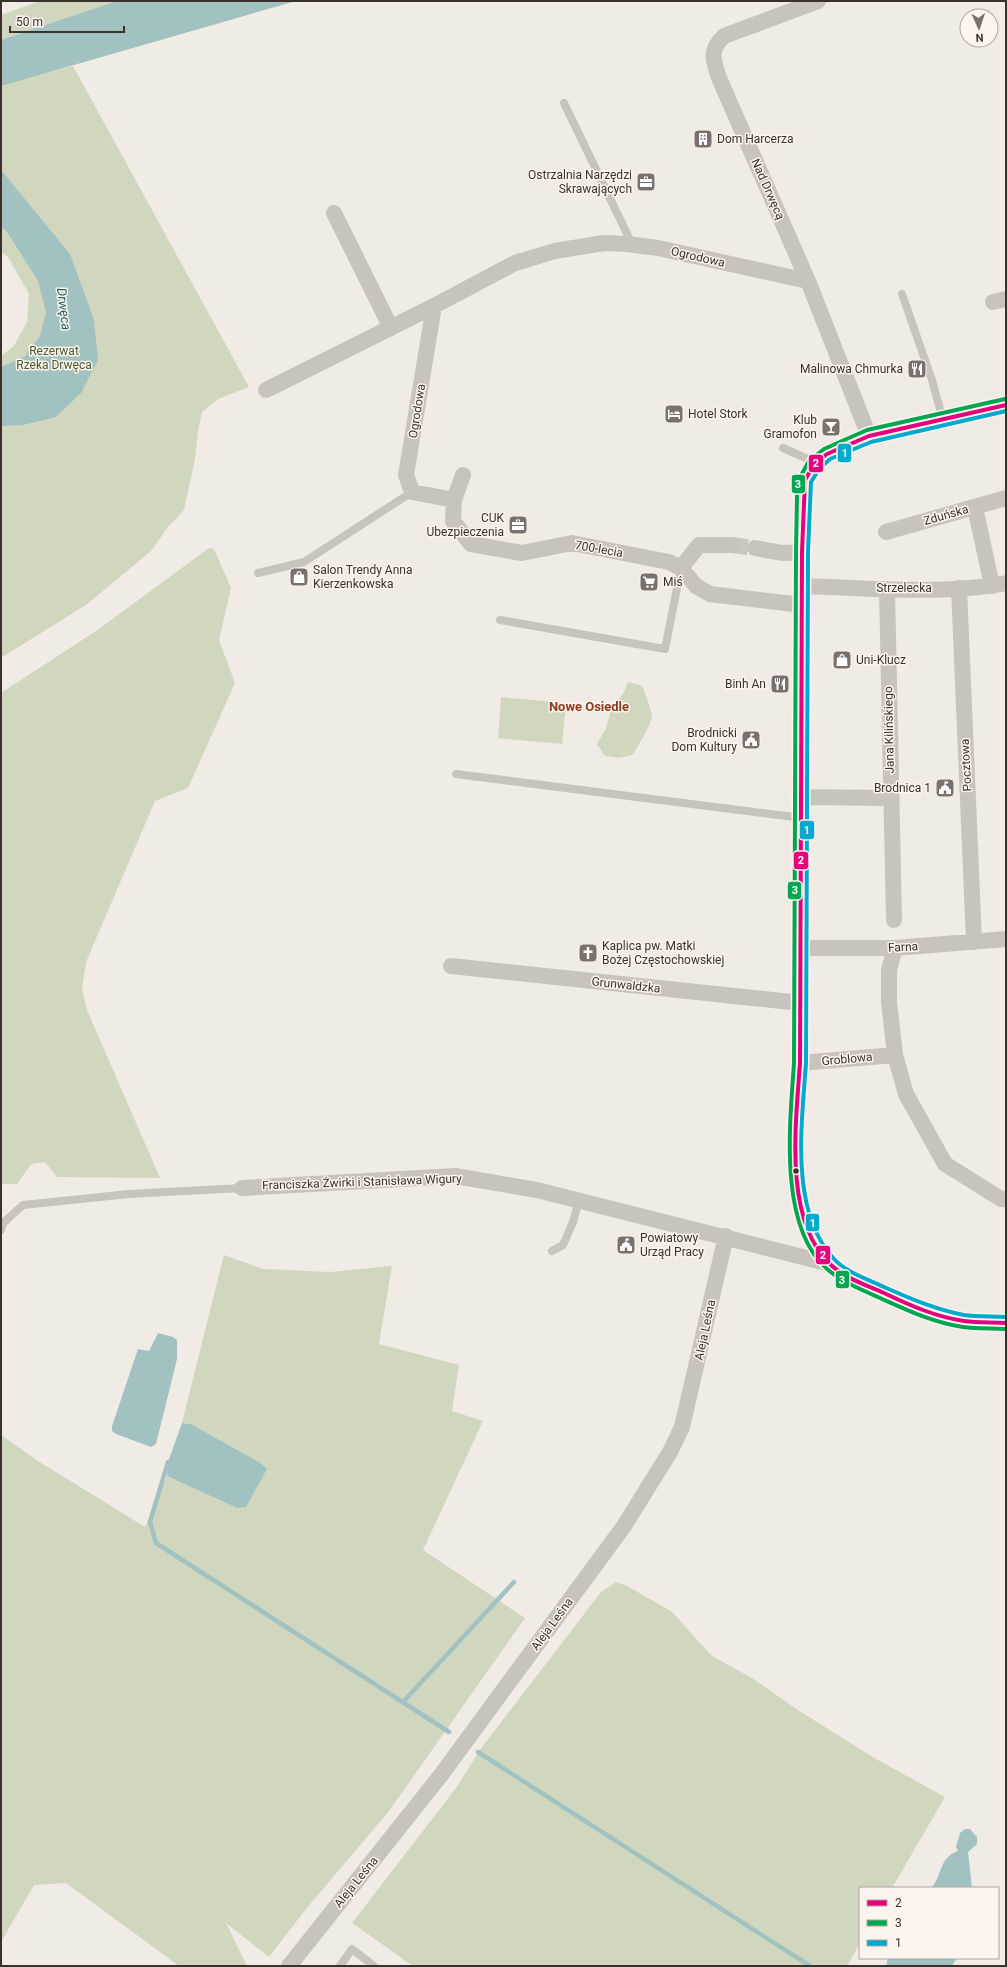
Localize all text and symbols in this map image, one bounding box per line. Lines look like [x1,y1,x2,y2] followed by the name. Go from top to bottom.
[10,8,124,34] scale bar
[959,8,999,48] north arrow
[16,15,43,29] text: 50 m
[975,31,984,44] text: N
[692,128,714,150] building icon: Dom Harcerza
[717,132,793,146] place label: Dom Harcerza
[748,156,788,222] street label: Nad Drwęcą
[528,168,632,196] place label: Ostrzalnia Narzędzi Skrawających
[635,171,657,193] office icon: Ostrzalnia Narzędzi Skrawających
[670,244,726,270] street label: Ogrodowa
[54,287,74,331] water label: Drwęca
[16,344,92,372] park label: Rezerwat Rzeka Drwęca
[906,358,928,380] restaurant icon: Malinowa Chmurka
[800,362,903,376] place label: Malinowa Chmurka
[406,383,428,439] street label: Ogrodowa
[663,403,685,425] hotel icon: Hotel Stork
[688,407,748,421] place label: Hotel Stork
[763,413,817,441] place label: Klub Gramofon
[820,416,842,438] bar icon: Klub Gramofon
[837,443,852,463] line badge: 1
[842,447,848,460] text: 1
[808,454,824,473] line badge: 2
[813,457,819,470] text: 2
[791,474,806,494] line badge: 3
[795,478,801,491] text: 3
[922,502,970,528] street label: Zduńska
[427,511,504,539] place label: CUK Ubezpieczenia
[507,514,529,536] office icon: CUK Ubezpieczenia
[574,538,624,560] street label: 700-lecia
[313,563,412,591] place label: Salon Trendy Anna Kierzenkowska
[288,566,310,588] shop icon: Salon Trendy Anna Kierzenkowska
[638,571,660,593] supermarket icon: Miś
[663,575,683,589] place label: Miś
[876,581,932,595] street label: Strzelecka
[831,649,853,671] shop icon: Uni-Klucz
[856,653,906,667] place label: Uni-Klucz
[769,673,791,695] restaurant icon: Binh An
[725,677,766,691] place label: Binh An
[881,686,897,774] street label: Jana Kilińskiego
[549,699,629,714] district label: Nowe Osiedle
[671,726,737,754] place label: Brodnicki Dom Kultury
[740,729,762,751] public building icon: Brodnicki Dom Kultury
[958,738,974,792] street label: Pocztowa
[934,777,956,799] public building icon: Brodnica 1
[874,781,931,795] place label: Brodnica 1
[799,820,815,840] line badge: 1
[804,824,810,837] text: 1
[793,851,809,870] line badge: 2
[798,854,804,867] text: 2
[787,881,802,900] line badge: 3
[792,884,798,897] text: 3
[602,939,724,967] place label: Kaplica pw. Matki Bożej Częstochowskiej
[888,939,918,955] street label: Farna
[577,942,599,964] church icon: Kaplica pw. Matki Bożej Częstochowskiej
[591,974,661,996] street label: Grunwaldzka
[821,1050,873,1068] street label: Groblowa
[791,1166,801,1176] unlabelled marker
[262,1171,462,1192] street label: Franciszka Żwirki i Stanisława Wigury
[805,1213,820,1232] line badge: 1
[810,1217,816,1230] text: 1
[640,1231,704,1259] place label: Powiatowy Urząd Pracy
[615,1234,637,1256] public building icon: Powiatowy Urząd Pracy
[815,1245,831,1265] line badge: 2
[820,1249,826,1262] text: 2
[835,1270,850,1289] line badge: 3
[839,1274,845,1287] text: 3
[692,1298,718,1362] street label: Aleja Leśna
[528,1595,576,1653] street label: Aleja Leśna
[331,1854,381,1910] street label: Aleja Leśna
[859,1887,999,1959] legend
[895,1896,902,1910] text: 2
[895,1916,902,1930] text: 3
[895,1936,902,1950] text: 1

